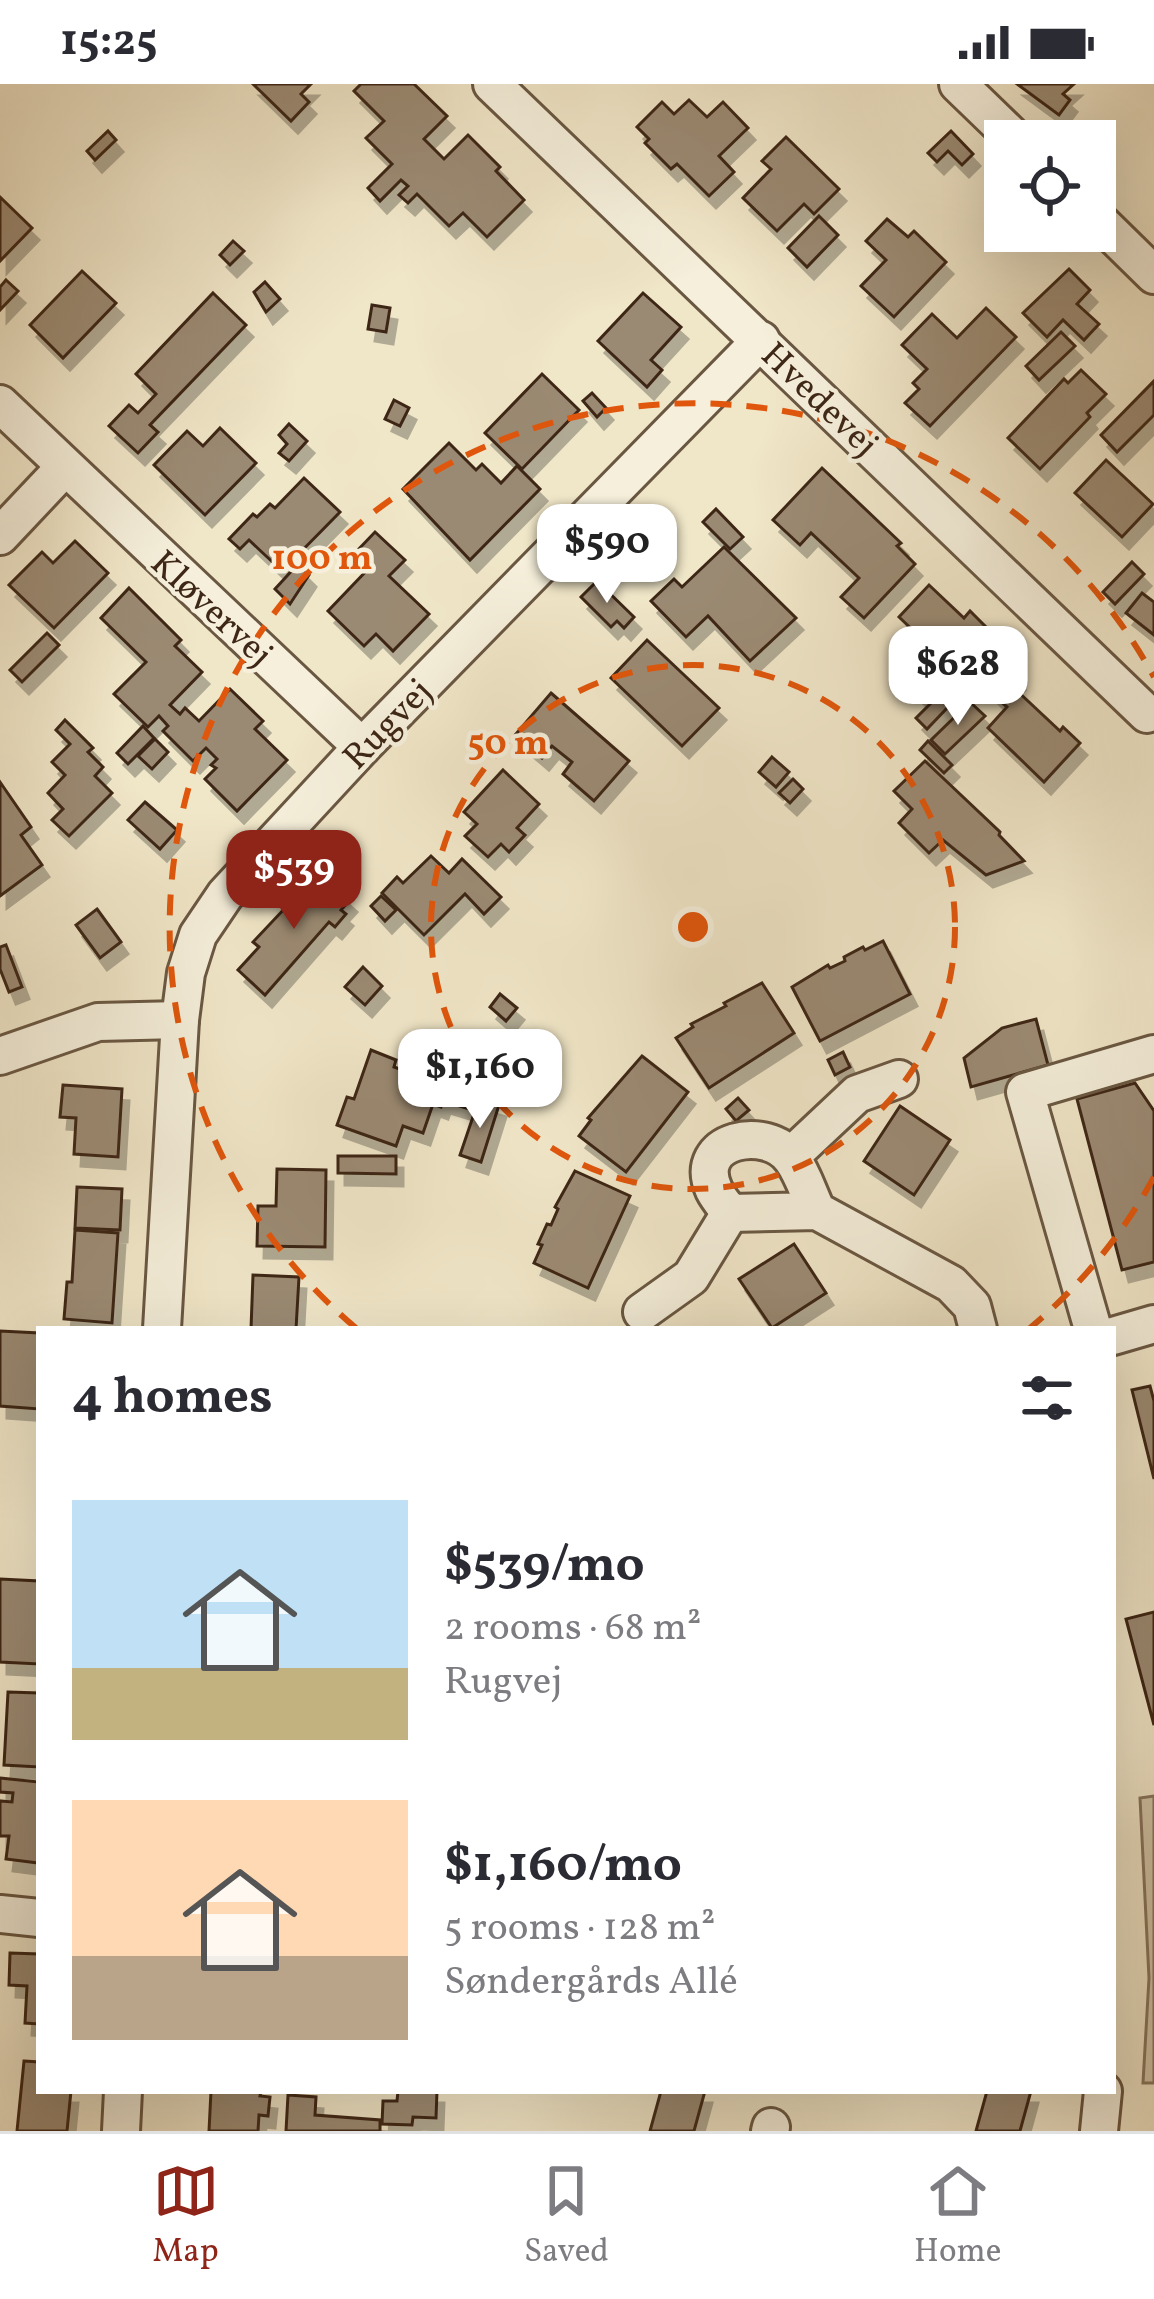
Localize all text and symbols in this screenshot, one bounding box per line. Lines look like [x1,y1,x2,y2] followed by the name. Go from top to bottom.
[60,11,158,74] text: 15:25
[984,120,1116,252] map controls
[984,120,1116,252] button: locate
[748,332,888,469] street label: Hvedevej
[536,504,678,606] pin: $590
[564,516,650,570] text: $590
[271,535,373,585] text: 100 m
[138,540,282,680] street label: Kløvervej
[887,626,1029,728] pin: $628
[916,638,1000,692] text: $628
[333,669,445,782] street label: Rugvej
[467,720,549,770] text: 50 m
[223,830,365,932] pin: $539
[253,842,335,896] text: $539
[672,906,714,948] centre of rings
[382,1029,578,1131] pin: $1,160
[425,1041,535,1095] text: $1,160
[72,1363,273,1434] text: 4 homes
[1014,1365,1080,1431] icon: filters
[444,1531,645,1602] text: $539/mo
[168,1548,312,1692] icon: home
[444,1602,701,1656] text: 2 rooms · 68 m²
[444,1656,562,1710] text: Rugvej
[444,1831,682,1902] text: $1,160/mo
[168,1848,312,1992] icon: home
[444,1902,715,1956] text: 5 rooms · 128 m²
[444,1956,738,2010] text: Søndergårds Allé
[153,2158,219,2276] tab: Map
[524,2158,609,2276] tab: Saved
[914,2158,1001,2276] tab: Home

